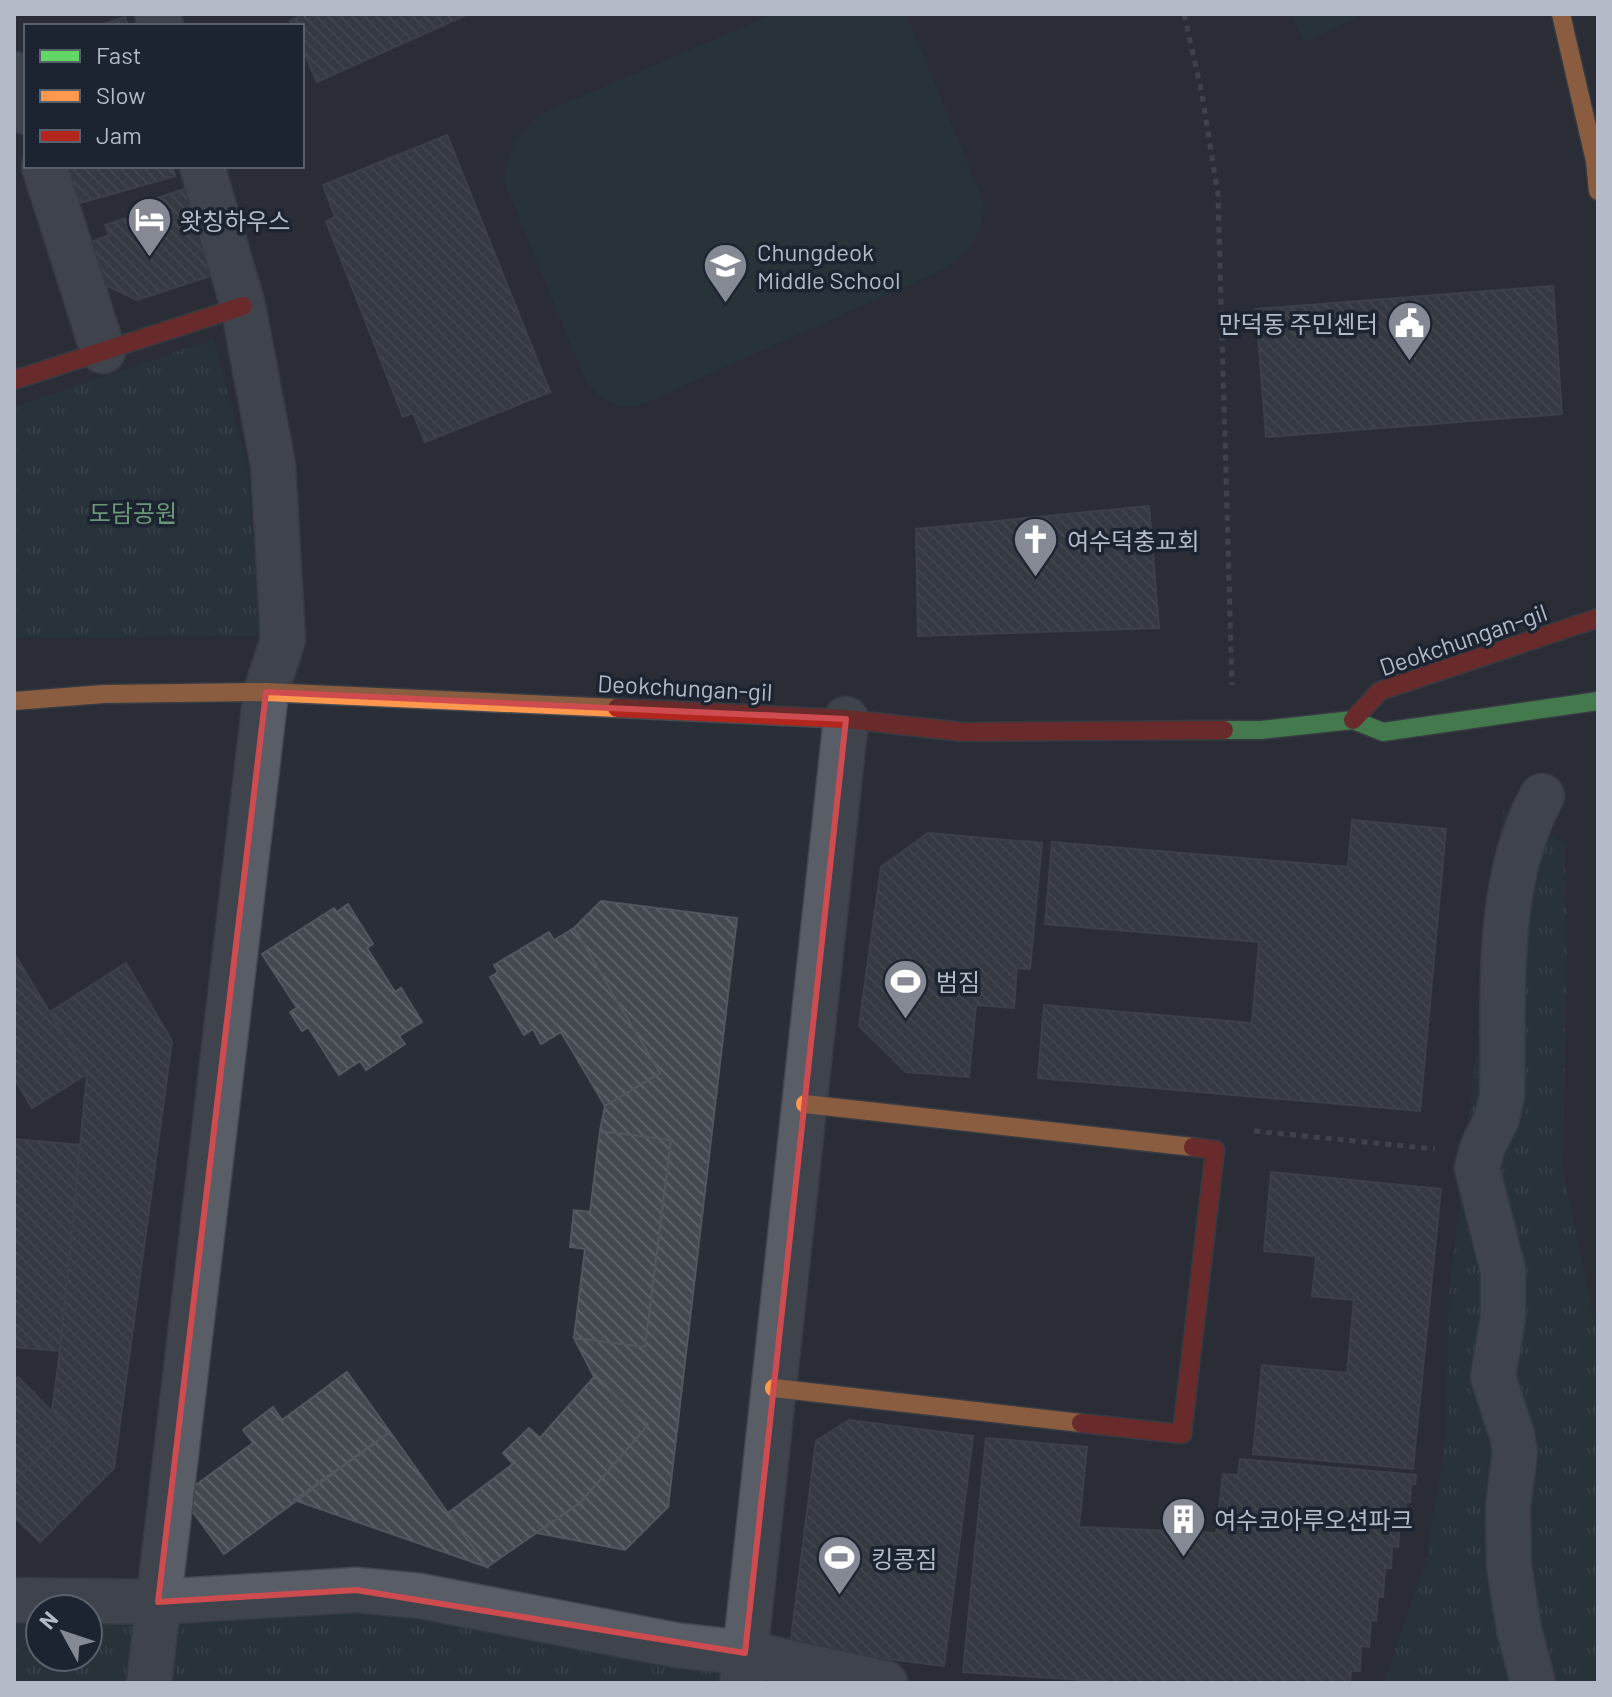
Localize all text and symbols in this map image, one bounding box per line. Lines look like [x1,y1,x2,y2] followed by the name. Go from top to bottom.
[24,24,304,168] legend
[96,40,141,69] text: Fast
[96,80,145,109] text: Slow
[96,120,142,149] text: Jam
[125,196,173,259] hotel icon: 왓칭하우스
[180,206,290,235] place label: 왓칭하우스
[757,237,901,294] place label: Chungdeok Middle School
[702,241,750,304] school or university icon: Chungdeok Middle School
[1385,299,1433,362] public building icon: 만덕동 주민센터
[1219,309,1378,338] place label: 만덕동 주민센터
[89,498,177,527] park label: 도담공원
[1012,516,1060,579] church icon: 여수덕충교회
[1067,526,1199,555] place label: 여수덕충교회
[1375,597,1551,681] street label: Deokchungan-gil
[597,668,773,706] street label: Deokchungan-gil
[881,957,929,1020] sports icon: 범짐
[936,967,980,996] place label: 범짐
[1159,1495,1207,1558] building icon: 여수코아루오션파크
[1214,1505,1413,1534] place label: 여수코아루오션파크
[816,1534,864,1597] sports icon: 킹콩짐
[871,1544,937,1573] place label: 킹콩짐
[24,1593,104,1673] north arrow
[33,1606,63,1633] text: N

